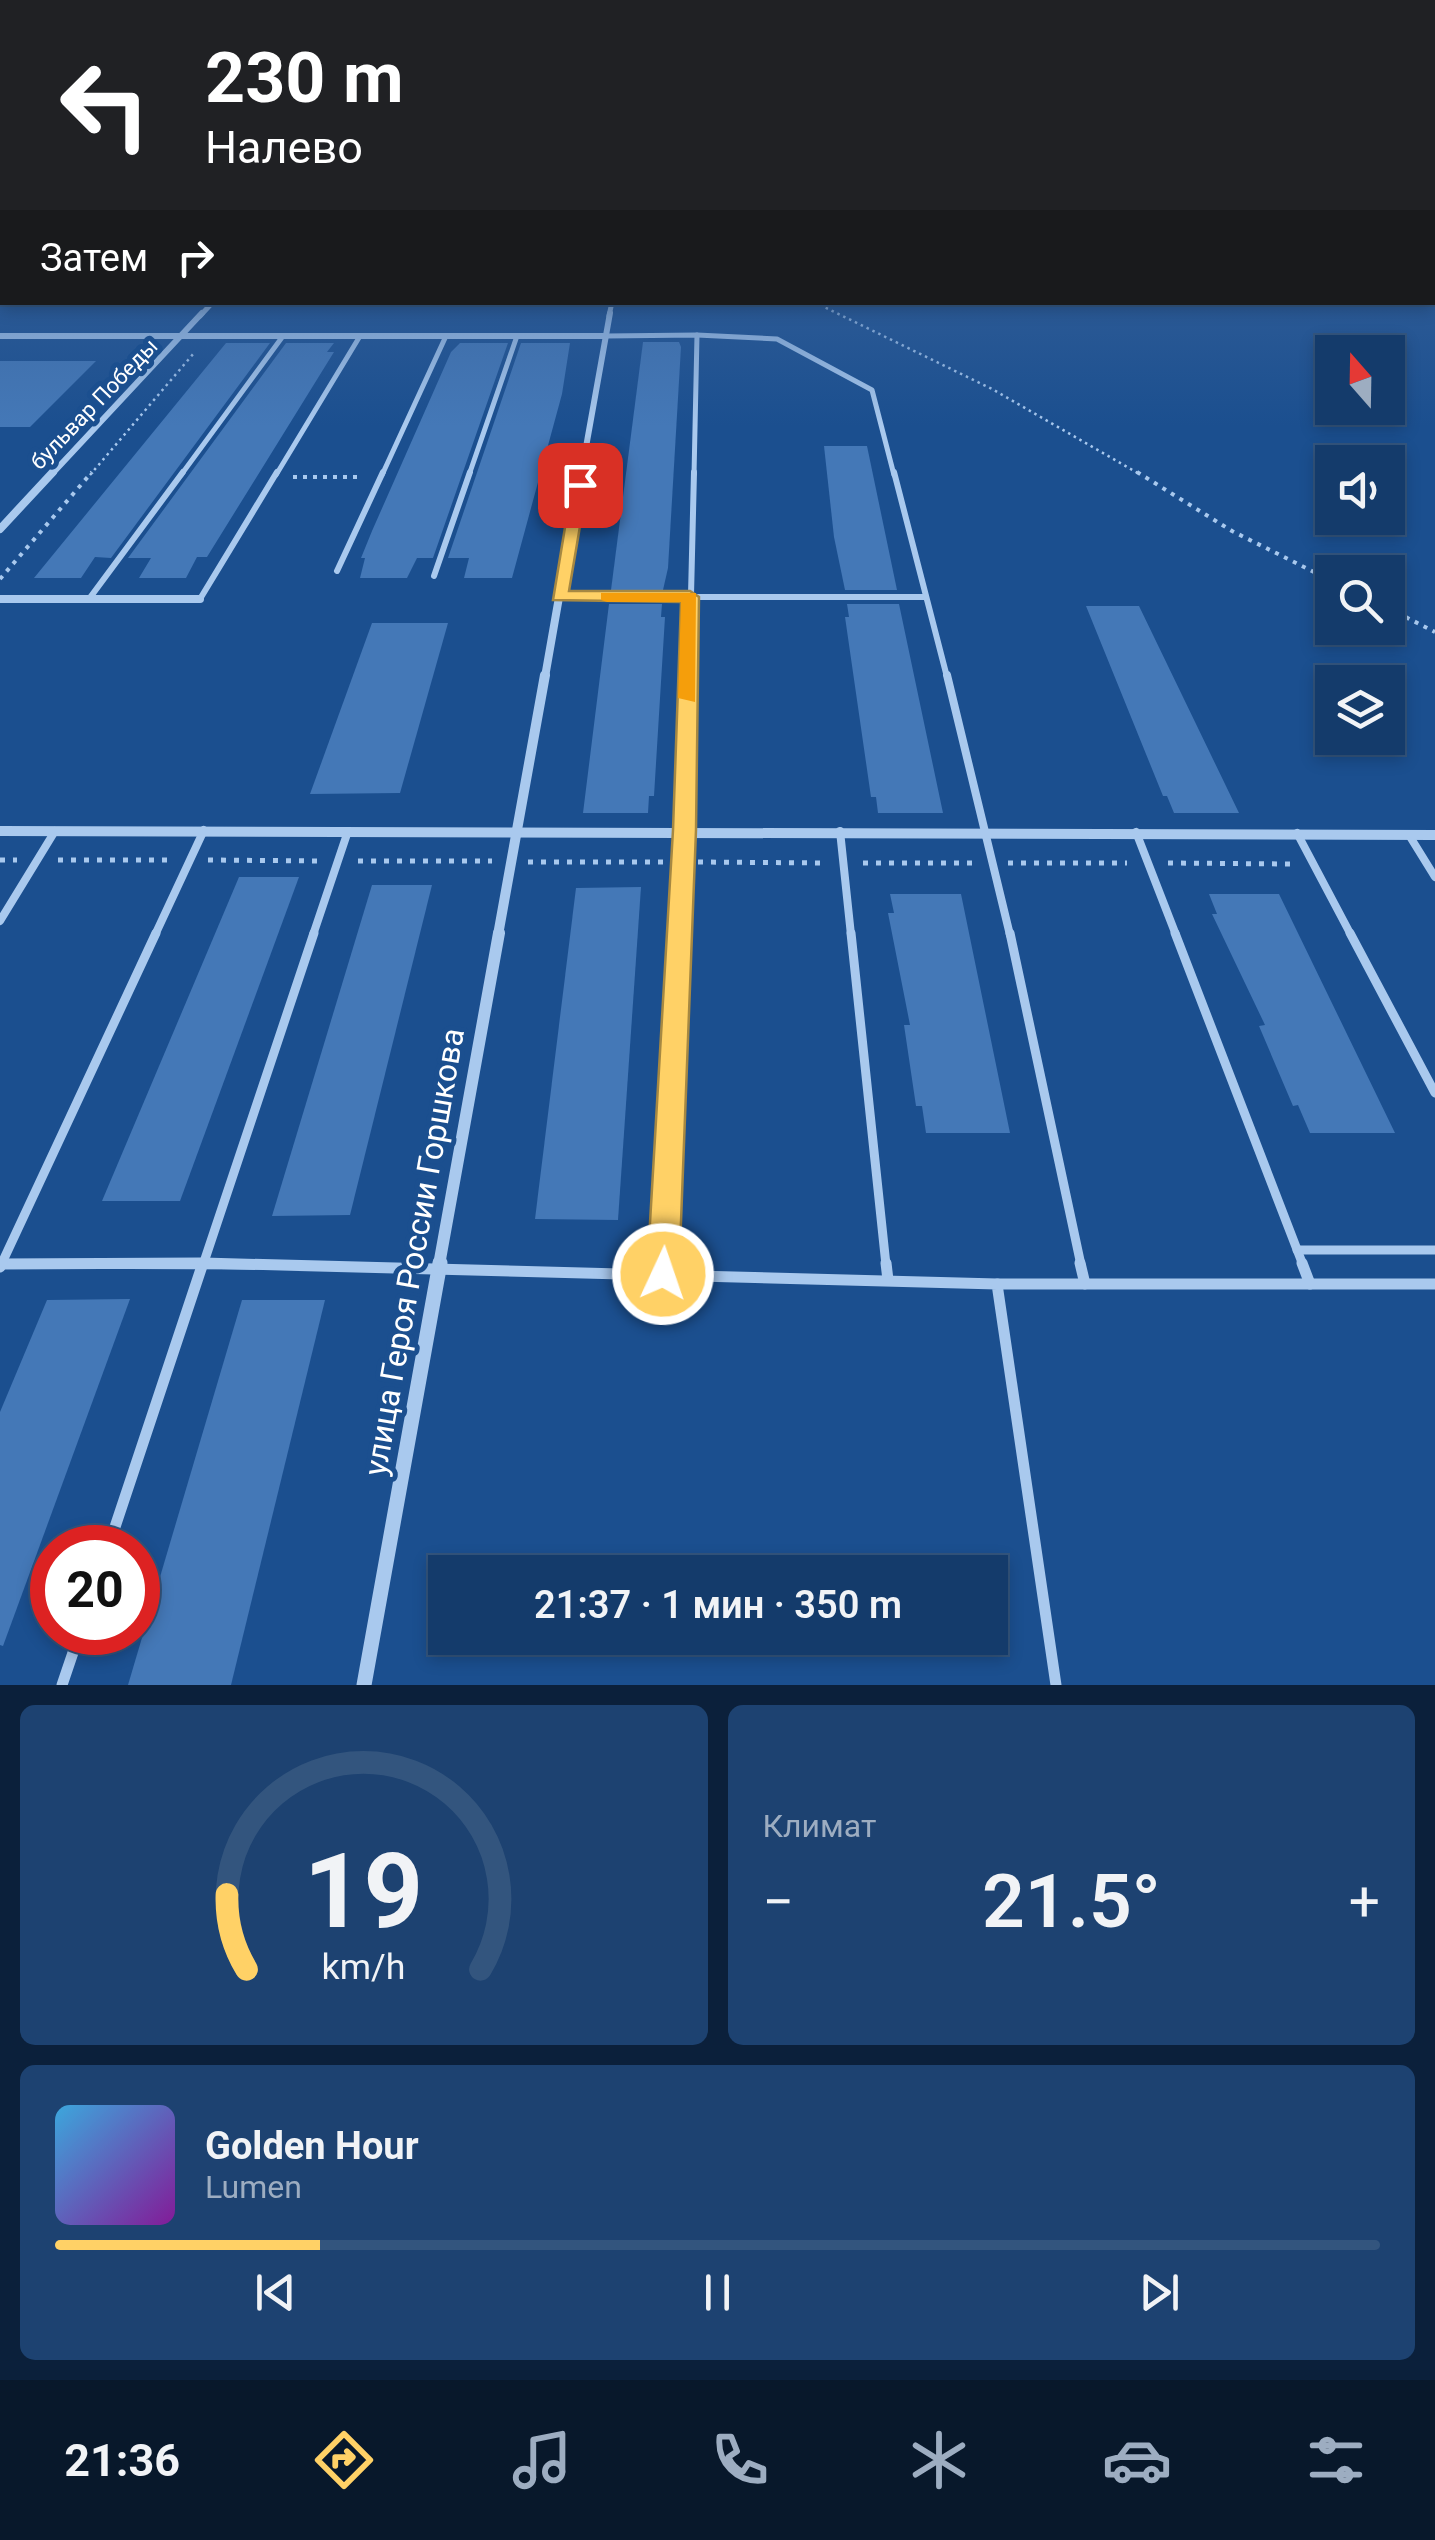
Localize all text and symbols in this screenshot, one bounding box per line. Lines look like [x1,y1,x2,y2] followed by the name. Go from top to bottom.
[205,37,404,119] text: 230 m
[40,40,170,170] icon: left
[205,121,363,174] text: Налево
[168,230,223,285] icon: right
[40,236,148,280] text: Затем
[25,334,163,474] street label: бульвар Победы
[1315,335,1405,425] north arrow
[1315,335,1405,755] map controls
[538,443,623,528] pin
[1315,445,1405,535] button: sound
[553,458,608,513] icon: arrive
[1315,555,1405,645] button: search
[1315,665,1405,755] button: layers
[356,1025,472,1479] street label: улица Героя России Горшкова
[611,1222,715,1326] position arrow
[30,1525,160,1655] speed limit sign: 20
[534,1583,902,1627] text: 21:37 · 1 мин · 350 m
[763,1807,876,1845] text: Климат
[304,1831,423,1952] text: 19
[982,1857,1161,1945] text: 21.5°
[763,1870,794,1934] text: −
[1349,1870,1380,1934] text: +
[322,1946,406,1988] text: km/h
[205,2124,419,2168] text: Golden Hour
[205,2168,302,2206] text: Lumen
[248,2265,303,2320] icon: previous
[690,2265,745,2320] icon: pause
[1132,2265,1187,2320] icon: next
[309,2425,379,2495] icon: directions
[507,2425,577,2495] icon: music
[705,2425,775,2495] icon: phone
[904,2425,974,2495] icon: climate
[1102,2425,1172,2495] icon: car
[1301,2425,1371,2495] icon: filters
[64,2434,180,2487] text: 21:36

